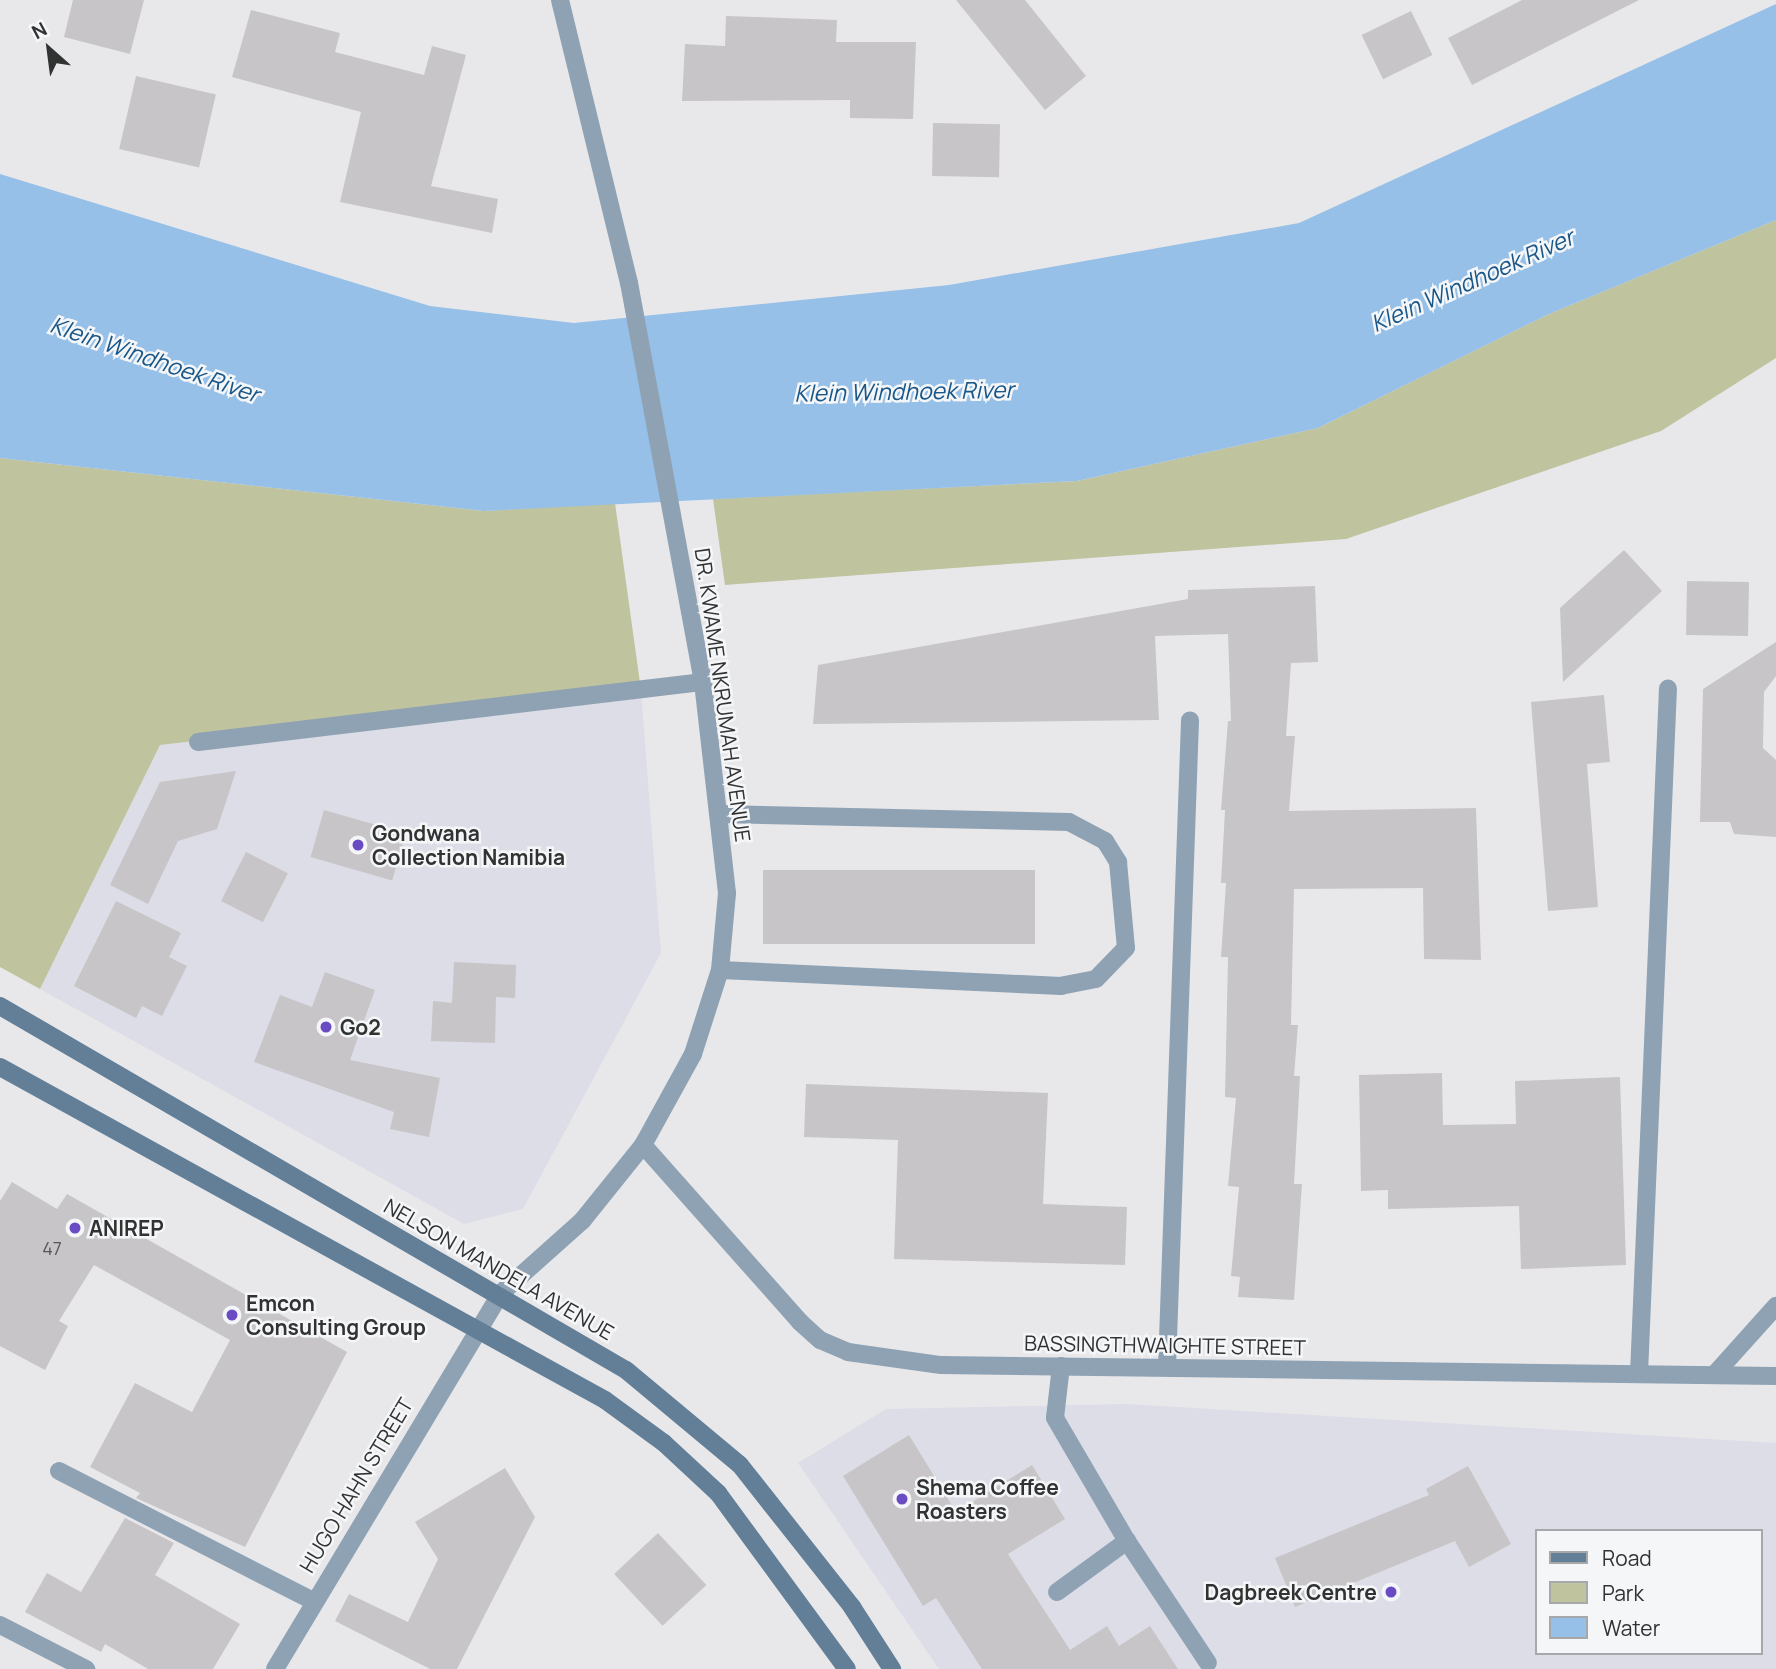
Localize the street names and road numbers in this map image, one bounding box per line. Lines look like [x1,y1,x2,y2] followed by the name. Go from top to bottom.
[690,546,756,844] street label: DR. KWAME NKRUMAH AVENUE
[380,1193,618,1345] street label: NELSON MANDELA AVENUE
[1024,1330,1306,1360] street label: BASSINGTHWAIGHTE STREET
[294,1393,418,1577] street label: HUGO HAHN STREET

